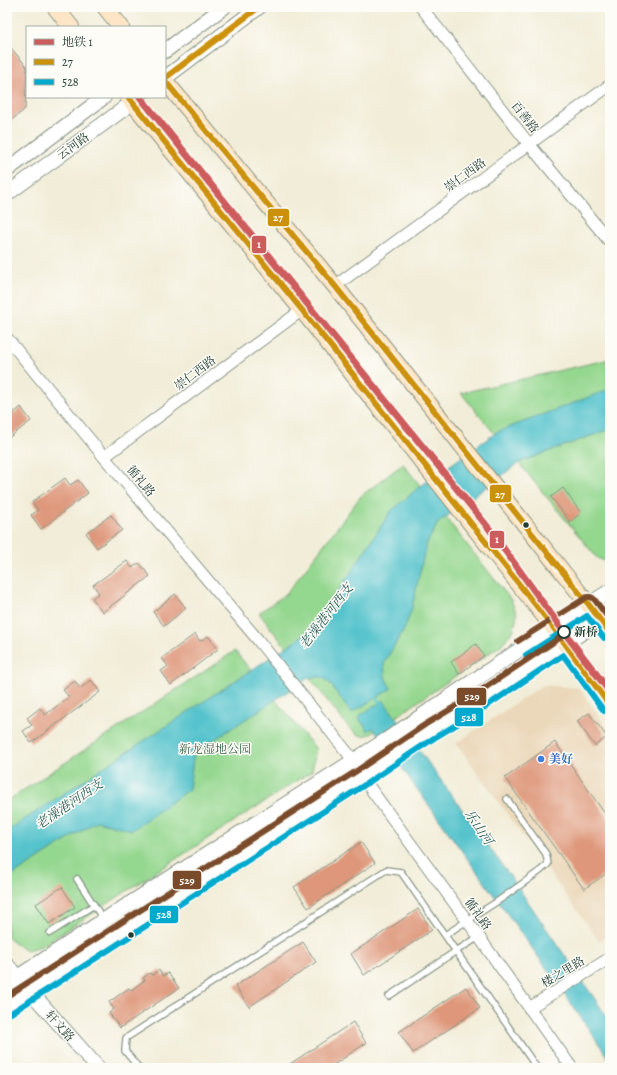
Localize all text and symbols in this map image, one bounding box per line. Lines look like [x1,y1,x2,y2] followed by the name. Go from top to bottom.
[26,26,166,98] legend
[62,34,92,50] text: 地铁 1
[62,54,74,70] text: 27
[62,74,79,90] text: 528
[508,98,542,136] street label: 百善路
[54,129,92,163] street label: 云河路
[441,154,489,196] street label: 崇仁西路
[267,208,290,227] line badge: 27
[273,210,283,225] text: 27
[251,235,267,254] line badge: 1
[257,237,261,252] text: 1
[171,352,219,394] street label: 崇仁西路
[123,462,159,500] street label: 循礼路
[489,484,512,503] line badge: 27
[495,487,505,502] text: 27
[521,520,531,530] unlabelled marker
[489,530,505,549] line badge: 1
[495,532,499,547] text: 1
[295,578,358,652] water label: 老澡港河西支
[574,624,598,640] place label: 新桥
[557,625,571,639] marker: 新桥
[456,687,487,706] line badge: 529
[464,689,480,704] text: 529
[454,707,484,727] line badge: 528
[461,710,477,725] text: 528
[179,741,251,757] park label: 新龙湿地公园
[549,751,573,767] place label: 美好
[536,754,546,764] marker: 美好
[32,774,108,833] water label: 老澡港河西支
[461,806,498,850] water label: 乐山河
[172,870,202,890] line badge: 529
[179,873,195,888] text: 529
[461,895,495,933] street label: 循礼路
[149,905,179,924] line badge: 528
[156,907,172,922] text: 528
[126,930,136,940] unlabelled marker
[538,953,588,991] street label: 楼之里路
[42,1007,78,1045] street label: 轩文路

